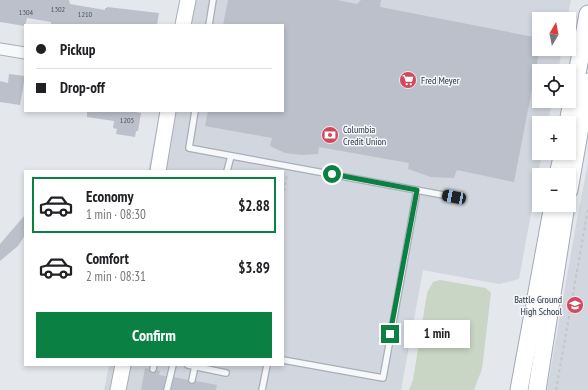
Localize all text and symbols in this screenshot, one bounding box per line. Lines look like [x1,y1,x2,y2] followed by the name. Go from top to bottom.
[51,4,66,14] house number: 1302
[19,7,34,17] house number: 1304
[78,9,93,19] house number: 1210
[532,12,576,56] north arrow
[532,12,576,212] map controls
[60,40,95,59] text: Pickup
[532,64,576,108] button: locate
[398,70,418,90] supermarket icon: Fred Meyer
[421,74,460,87] place label: Fred Meyer
[60,78,105,97] text: Drop-off
[120,115,134,125] house number: 1205
[532,116,576,160] button: +
[343,123,386,148] place label: Columbia Credit Union
[320,125,340,145] bank icon: Columbia Credit Union
[323,165,341,183] route start
[532,168,576,212] button: −
[38,187,74,223] icon: car
[86,187,134,206] text: Economy
[441,189,467,205] car
[238,196,270,215] text: $2.88
[86,206,146,223] text: 1 min · 08:30
[38,249,74,285] icon: car
[86,249,129,268] text: Comfort
[238,258,270,277] text: $3.89
[86,268,146,285] text: 2 min · 08:31
[514,293,563,318] place label: Battle Ground High School
[565,295,585,315] school or university icon: Battle Ground High School
[36,312,272,358] button: Confirm
[404,320,470,348] callout: 1 min
[381,325,399,343] route end
[424,325,450,342] text: 1 min

